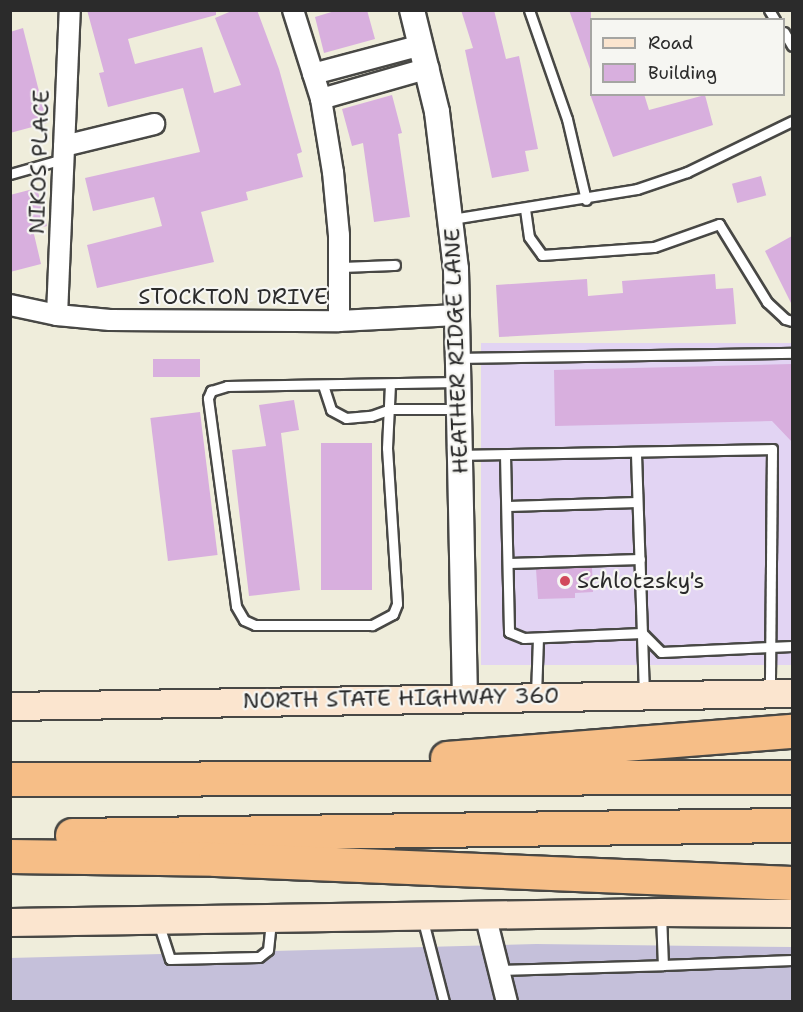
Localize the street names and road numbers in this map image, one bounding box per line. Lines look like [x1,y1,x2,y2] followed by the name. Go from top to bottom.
[23,89,55,235] street label: NIKOS PLACE
[439,228,473,474] street label: HEATHER RIDGE LANE
[138,284,328,310] street label: STOCKTON DRIVE
[242,682,560,714] street label: NORTH STATE HIGHWAY 360

